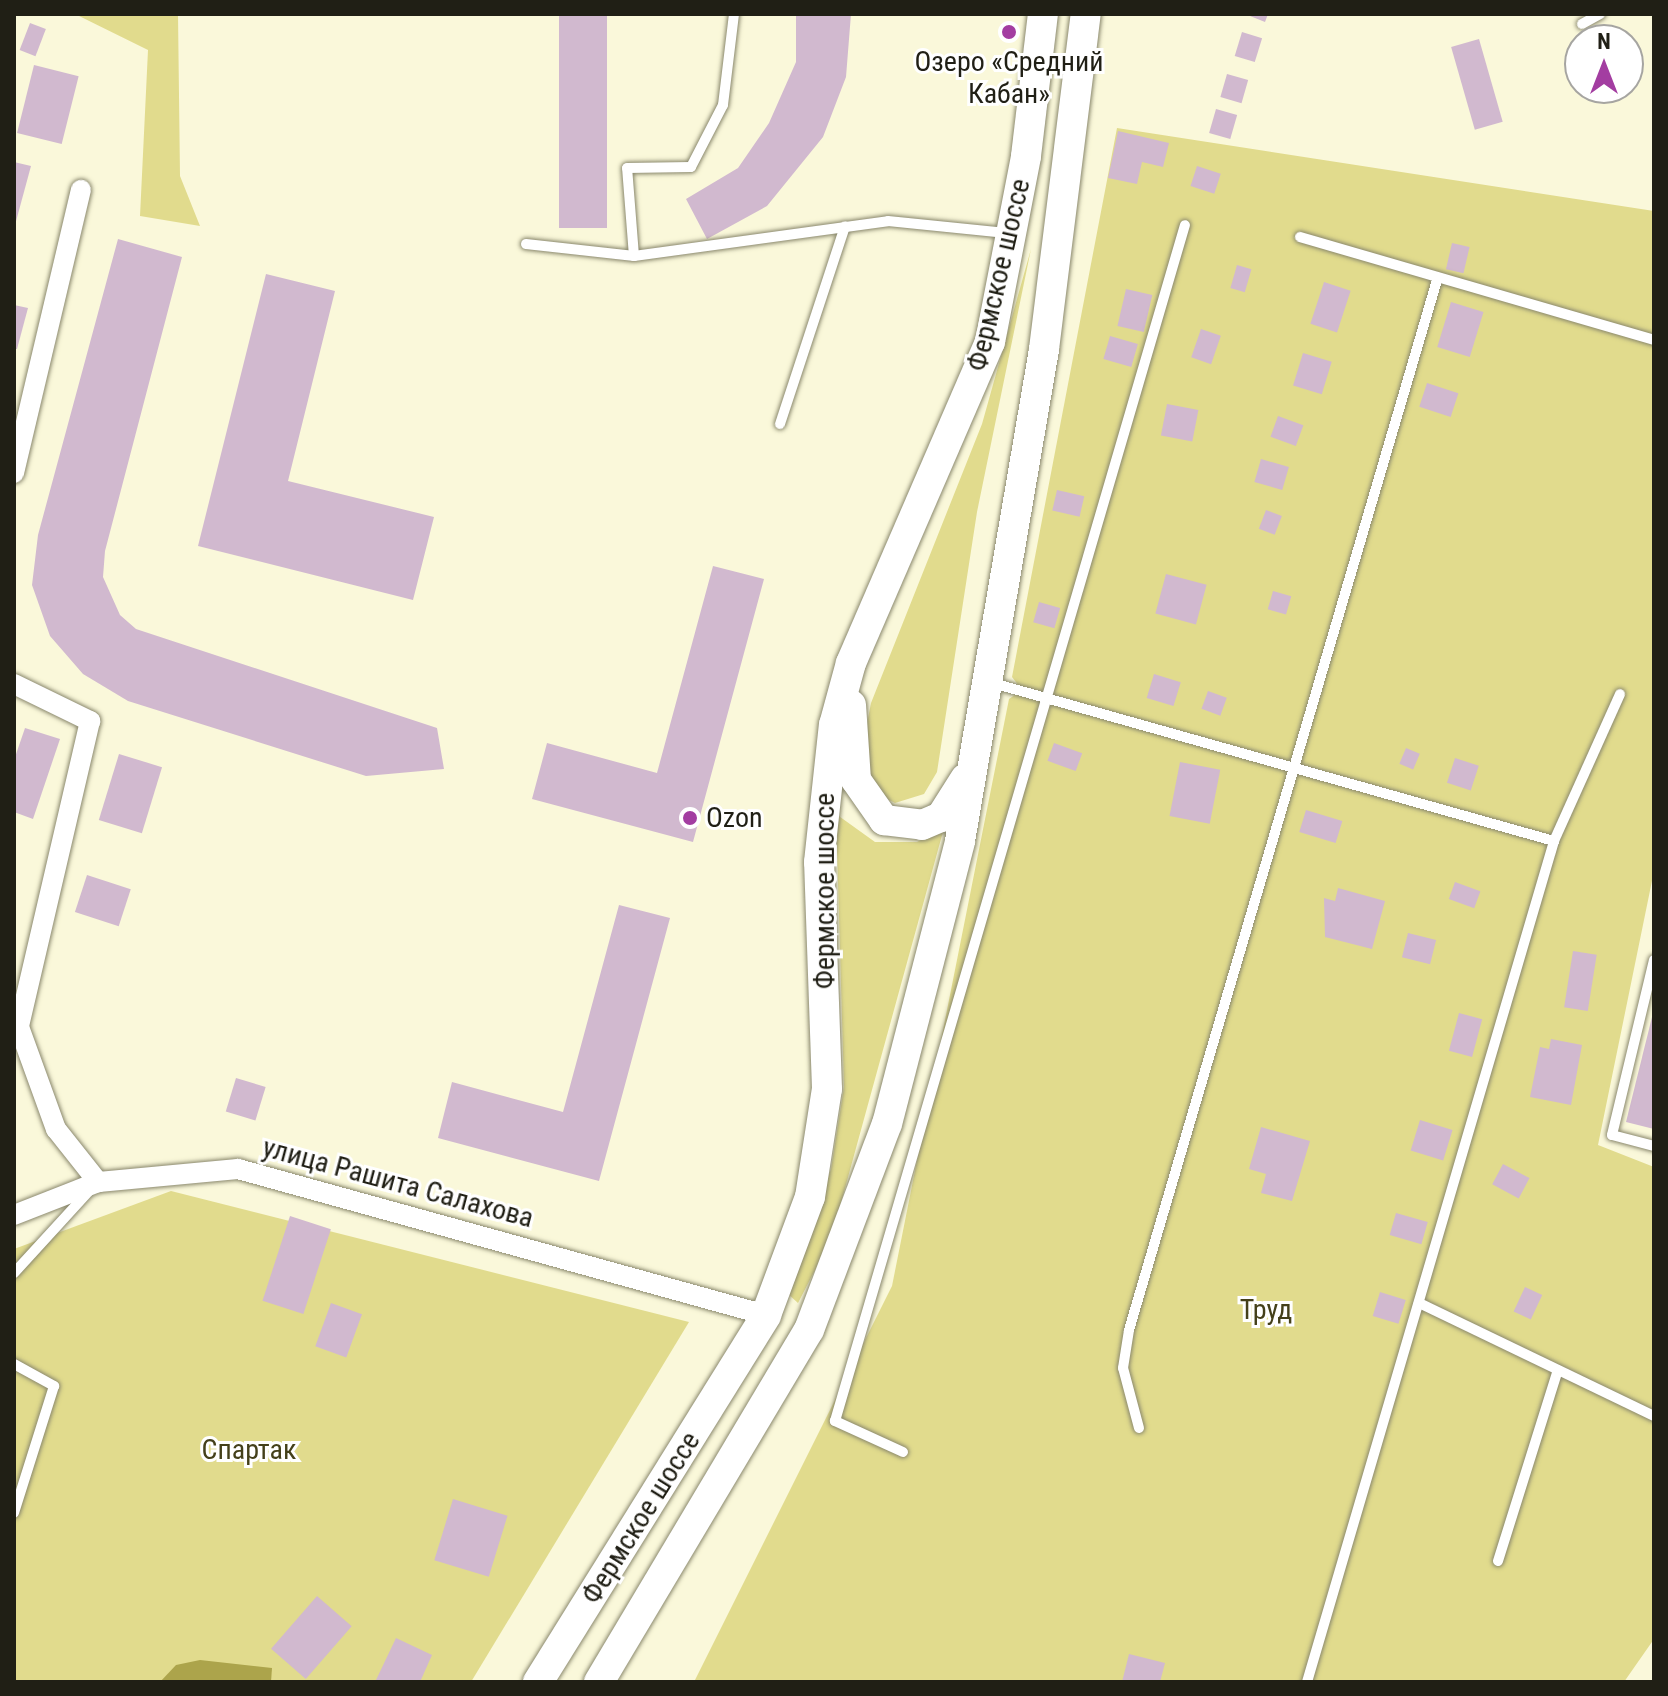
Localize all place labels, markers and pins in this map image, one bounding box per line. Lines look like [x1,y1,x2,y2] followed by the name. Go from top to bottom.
[1000,23,1018,41] marker: Озеро «Средний Кабан»
[914,45,1104,111] place label: Озеро «Средний Кабан»
[706,801,763,835] place label: Ozon
[681,809,699,827] marker: Ozon

